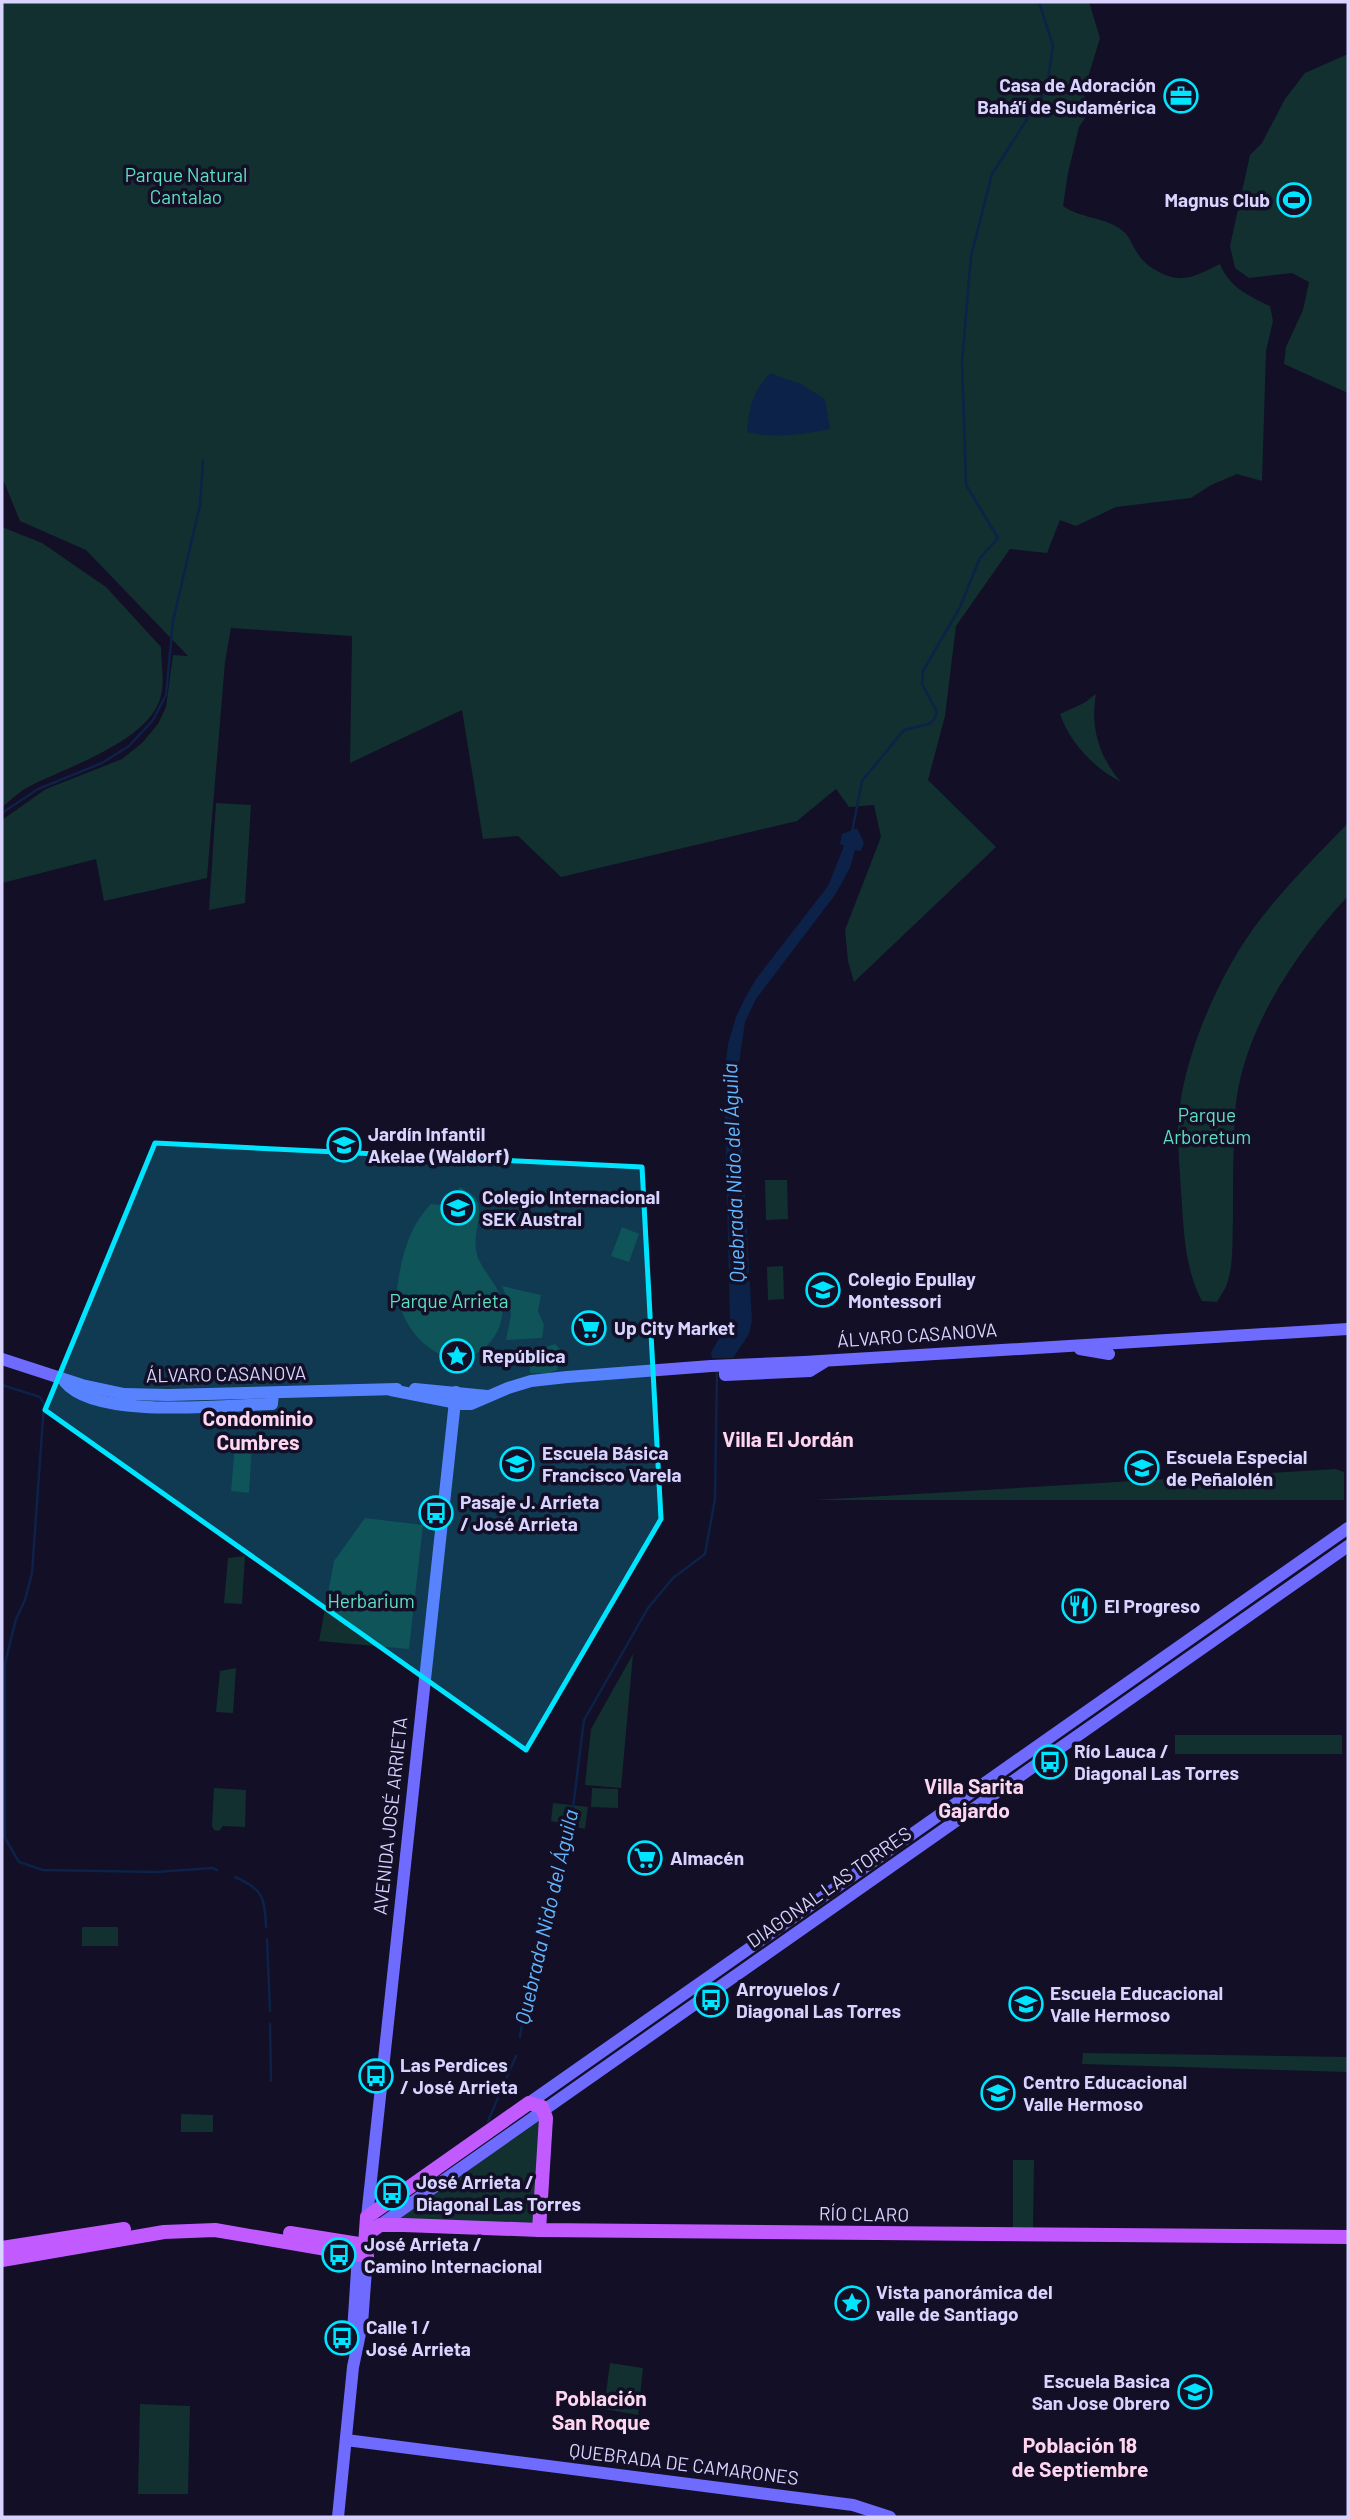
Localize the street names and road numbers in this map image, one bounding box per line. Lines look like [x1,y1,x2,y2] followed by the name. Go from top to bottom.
[836,1317,998,1352] street label: ÁLVARO CASANOVA
[146,1361,306,1386] street label: ÁLVARO CASANOVA
[368,1716,411,1916] street label: AVENIDA JOSÉ ARRIETA
[742,1821,915,1952] street label: DIAGONAL LAS TORRES
[819,2201,909,2226] street label: RÍO CLARO
[568,2438,800,2489] street label: QUEBRADA DE CAMARONES

